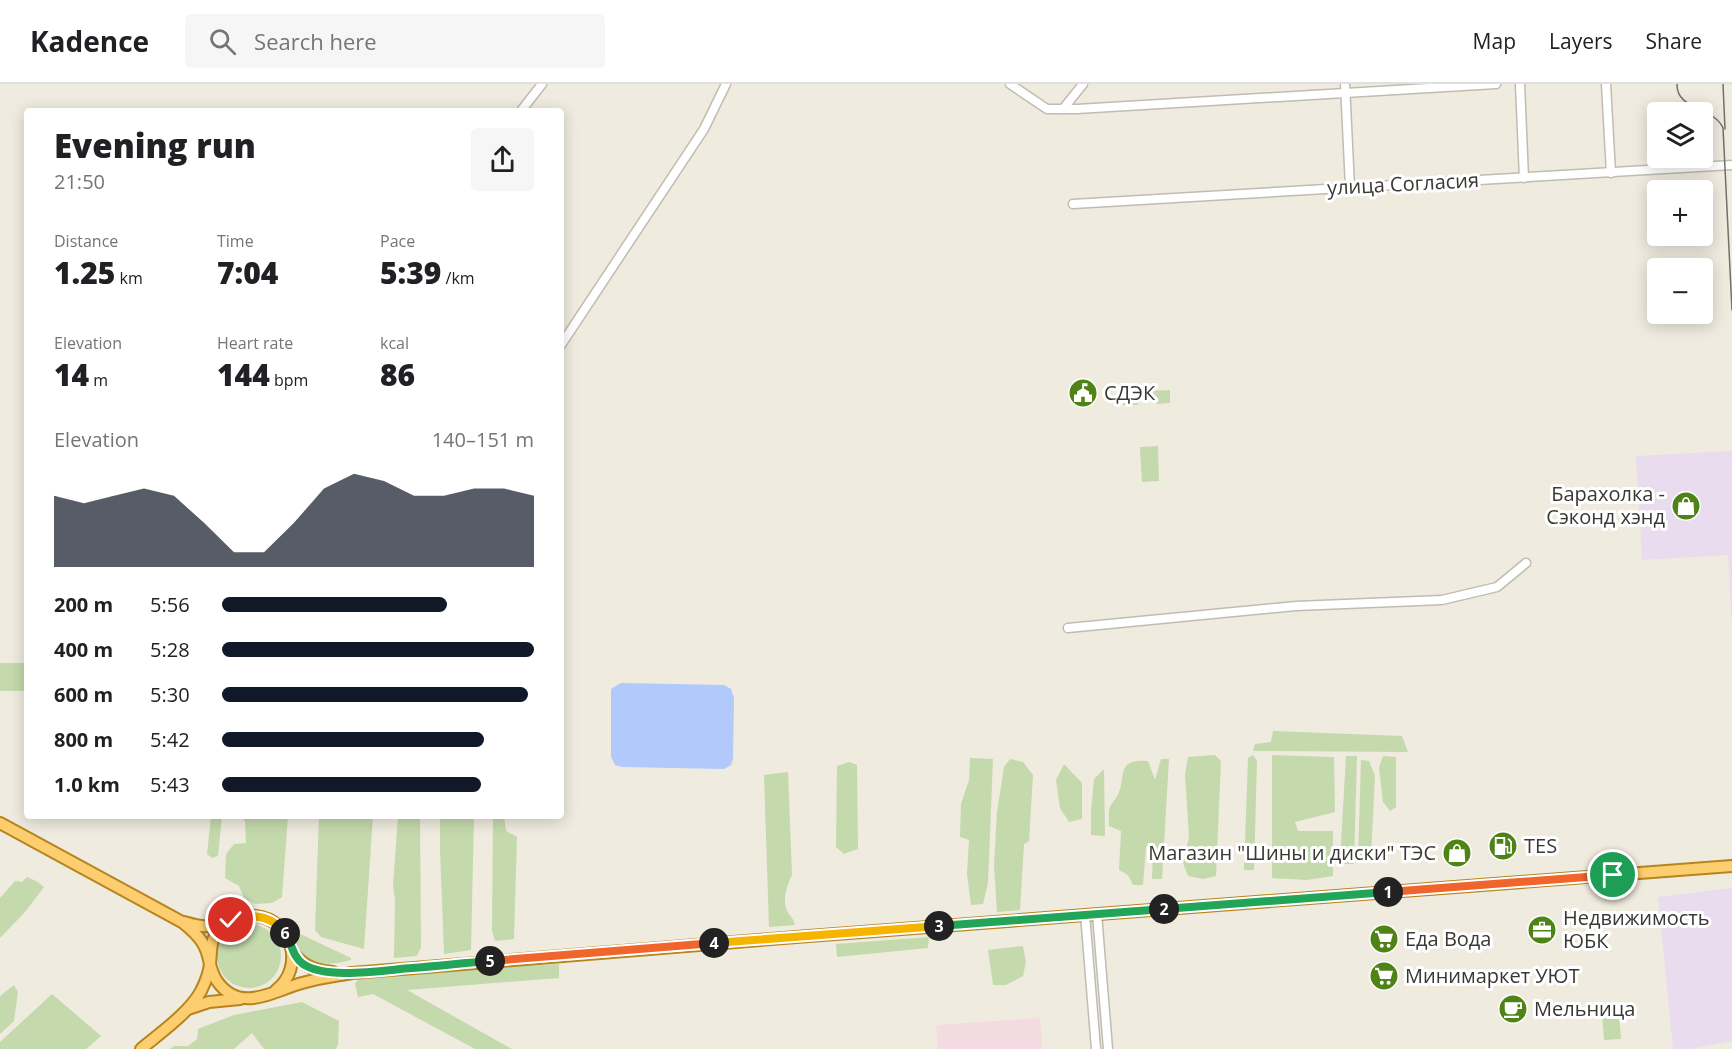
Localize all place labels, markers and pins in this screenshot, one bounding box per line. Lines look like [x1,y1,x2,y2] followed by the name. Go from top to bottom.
[1067,377,1099,409] public building icon: СДЭК
[1104,379,1156,406] place label: СДЭК
[1546,480,1666,530] place label: Барахолка - Сэконд хэнд
[1670,490,1702,522] shop icon: Барахолка - Сэконд хэнд
[1487,830,1519,862] fuel station icon: TES
[1524,832,1557,859] place label: TES
[1441,837,1473,869] shop icon: Магазин "Шины и диски" ТЭС
[1148,839,1436,866] place label: Магазин "Шины и диски" ТЭС
[1587,849,1638,900] pin
[1373,877,1403,907] pin: 1
[205,894,256,945] pin
[1149,894,1179,924] pin: 2
[1563,904,1710,954] place label: Недвижимость ЮБК
[924,911,954,941] pin: 3
[1526,914,1558,946] office icon: Недвижимость ЮБК
[270,918,300,948] pin: 6
[1368,923,1400,955] supermarket icon: Еда Вода
[1405,925,1491,952] place label: Еда Вода
[699,928,729,958] pin: 4
[475,946,505,976] pin: 5
[1368,960,1400,992] supermarket icon: Минимаркет УЮТ
[1405,962,1580,989] place label: Минимаркет УЮТ
[1497,993,1529,1025] cafe icon: Мельница
[1534,995,1635,1022] place label: Мельница

